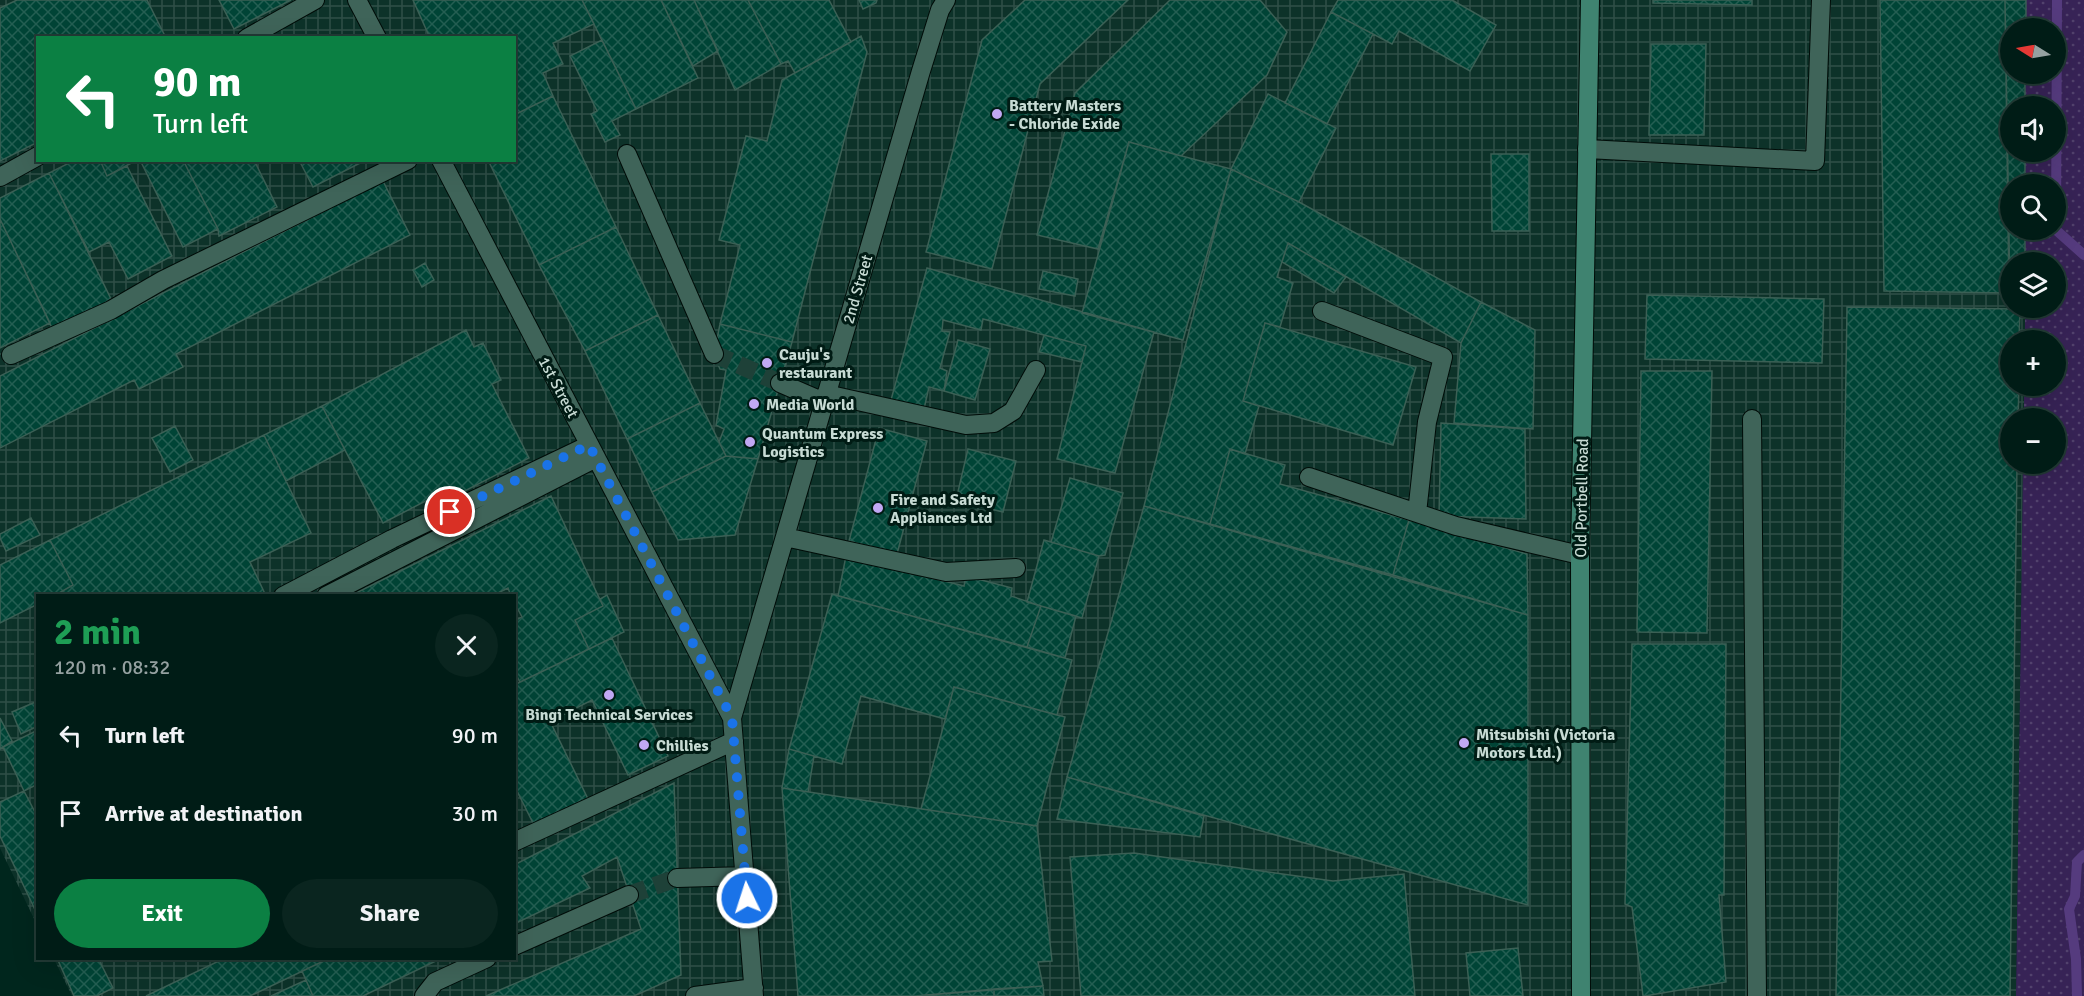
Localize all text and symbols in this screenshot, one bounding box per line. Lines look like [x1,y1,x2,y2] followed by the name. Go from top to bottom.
[2000,18,2066,84] north arrow
[2000,18,2066,474] map controls
[153,57,242,108] text: 90 m
[54,60,132,138] icon: left
[1009,96,1121,134] place label: Battery Masters - Chloride Exide
[2000,96,2066,162] button: sound
[990,107,1004,121] marker: Battery Masters - Chloride Exide
[153,108,248,141] text: Turn left
[2000,174,2066,240] button: search
[839,252,877,326] street label: 2nd Street
[2000,252,2066,318] button: layers
[2000,330,2066,396] button: +
[779,345,852,383] place label: Cauju's restaurant
[534,353,583,422] street label: 1st Street
[760,356,774,370] marker: Cauju's restaurant
[766,395,855,415] place label: Media World
[747,397,761,411] marker: Media World
[2000,408,2066,474] button: −
[762,424,883,462] place label: Quantum Express Logistics
[743,435,757,449] marker: Quantum Express Logistics
[1571,438,1593,558] street label: Old Portbell Road
[424,486,475,537] pin
[890,490,995,528] place label: Fire and Safety Appliances Ltd
[433,495,466,528] icon: arrive
[871,501,885,515] marker: Fire and Safety Appliances Ltd
[54,610,141,655] text: 2 min
[435,614,498,677] button: close
[54,655,170,680] text: 120 m · 08:32
[602,688,616,702] marker: Bingi Technical Services
[525,705,693,725] place label: Bingi Technical Services
[54,719,87,752] icon: left
[105,722,185,749] text: Turn left
[452,722,498,749] text: 90 m
[1476,725,1615,763] place label: Mitsubishi (Victoria Motors Ltd.)
[656,736,709,756] place label: Chillies
[1457,736,1471,750] marker: Mitsubishi (Victoria Motors Ltd.)
[637,738,651,752] marker: Chillies
[54,797,87,830] icon: arrive
[105,800,302,827] text: Arrive at destination
[452,800,498,827] text: 30 m
[715,866,779,930] position arrow
[54,879,270,948] button: Exit
[282,879,498,948] button: Share

